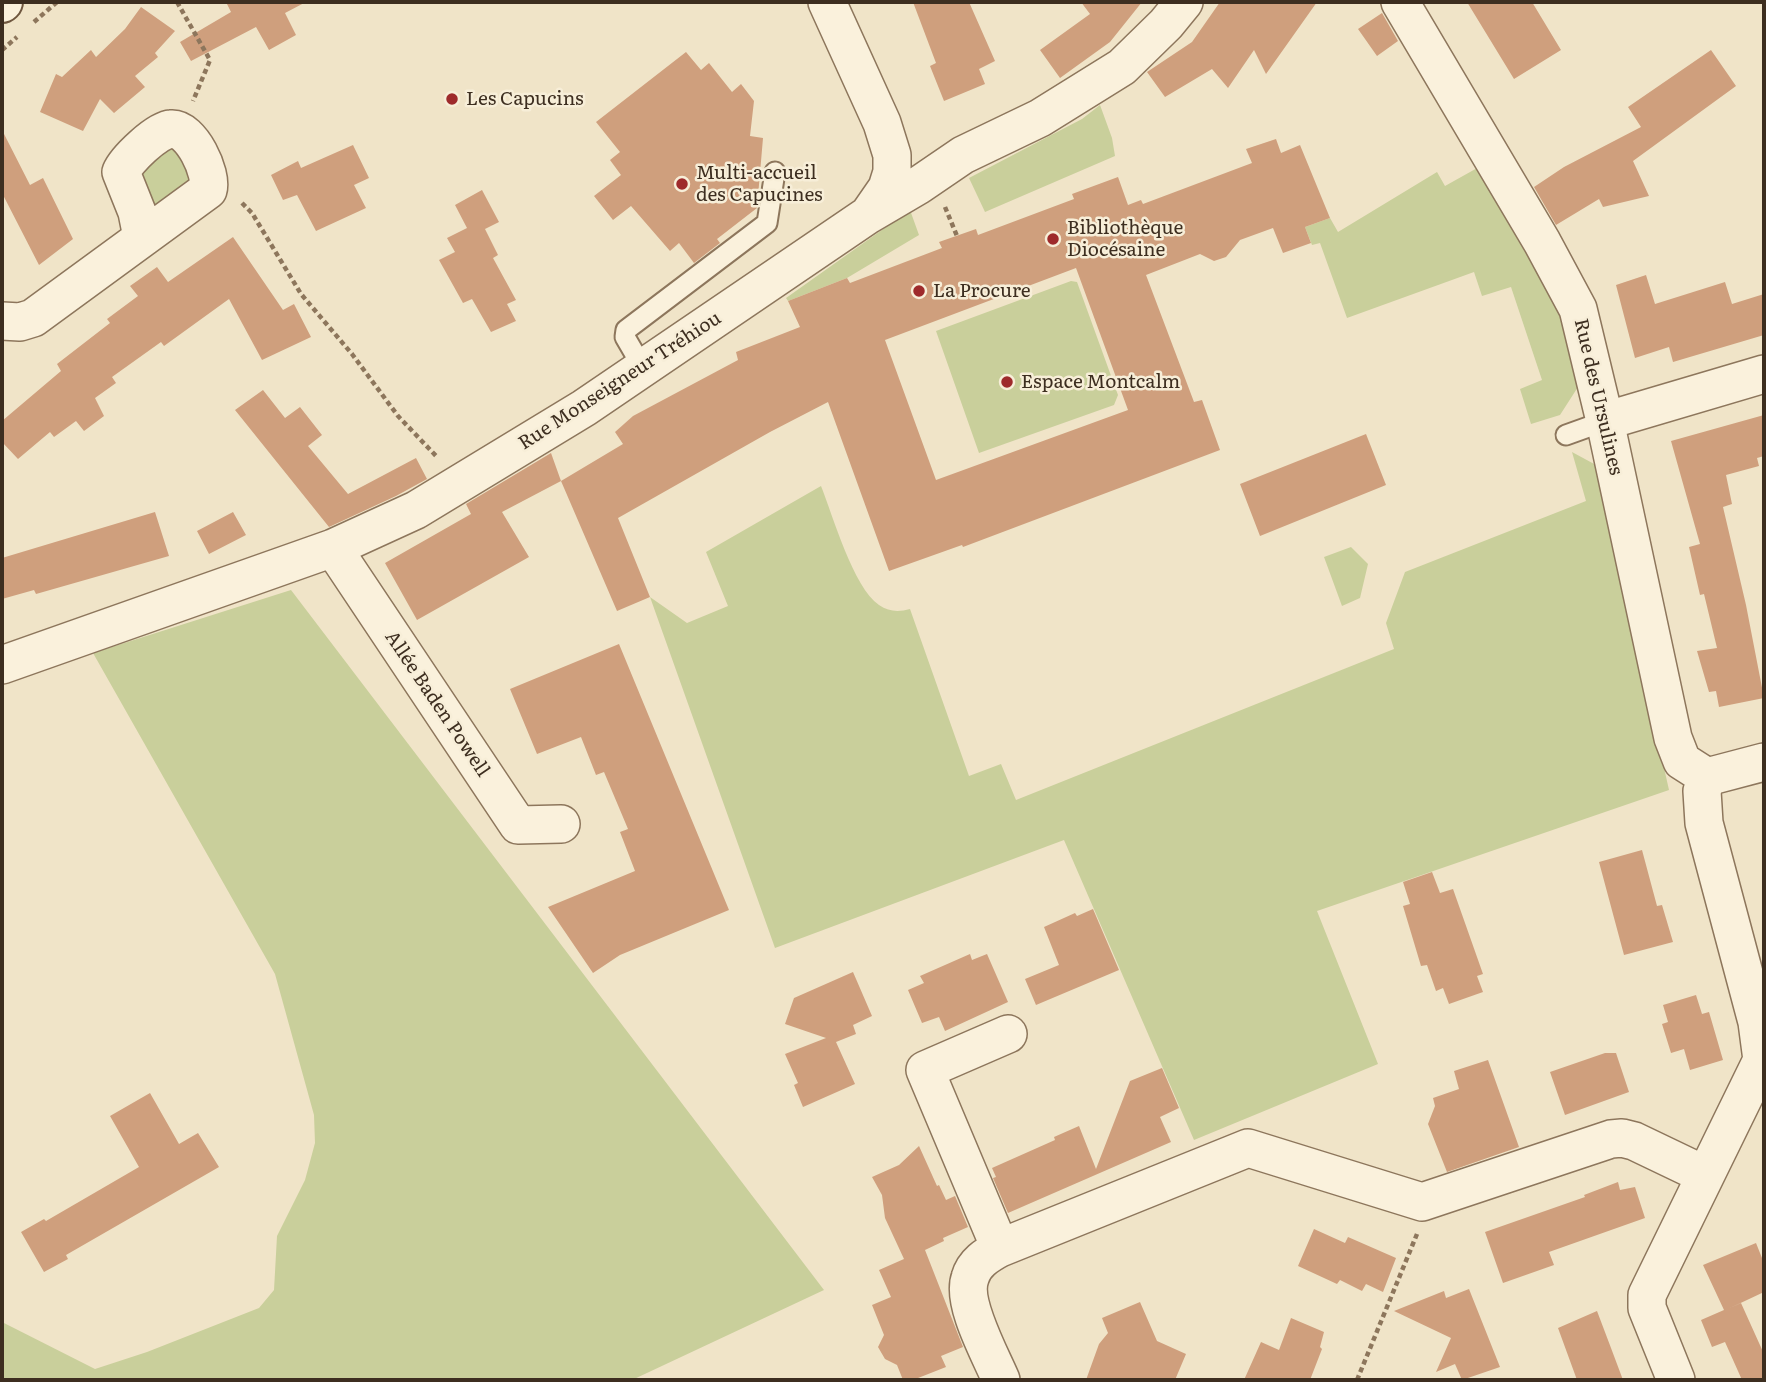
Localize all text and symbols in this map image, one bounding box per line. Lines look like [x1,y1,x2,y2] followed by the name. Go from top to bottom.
[466,88,584,110] place label: Les Capucins
[444,91,460,107] marker: Les Capucins
[696,162,823,206] place label: Multi-accueil des Capucines
[674,176,690,192] marker: Multi-accueil des Capucines
[1067,217,1183,261] place label: Bibliothèque Diocésaine
[1045,231,1061,247] marker: Bibliothèque Diocésaine
[933,280,1031,302] place label: La Procure
[911,283,927,299] marker: La Procure
[514,307,726,455] street label: Rue Monseigneur Tréhiou
[1569,317,1627,477] street label: Rue des Ursulines
[1021,371,1180,393] place label: Espace Montcalm
[999,374,1015,390] marker: Espace Montcalm
[380,627,494,781] street label: Allée Baden Powell

